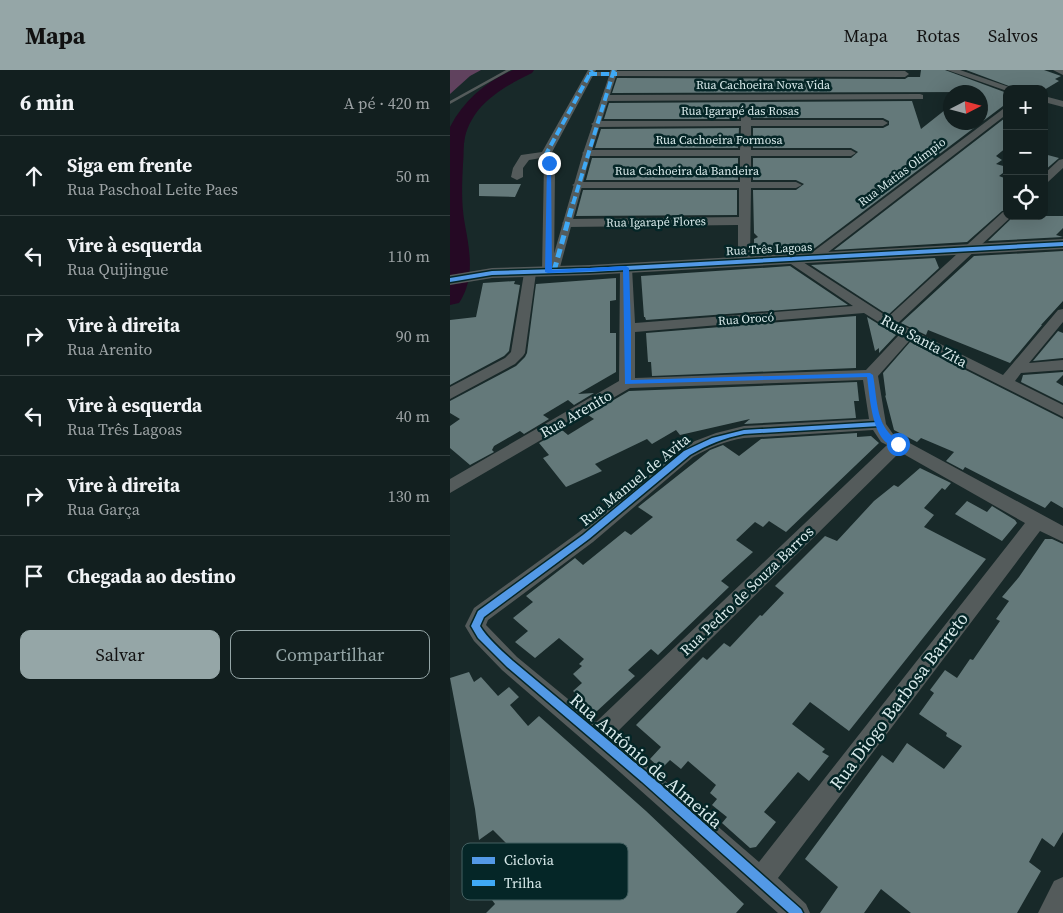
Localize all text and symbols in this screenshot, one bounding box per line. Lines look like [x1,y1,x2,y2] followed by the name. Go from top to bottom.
[25,19,86,52] text: Mapa
[844,23,888,48] text: Mapa
[916,23,960,48] text: Rotas
[988,23,1038,48] text: Salvos
[696,77,831,93] street label: Rua Cachoeira Nova Vida
[943,85,988,130] north arrow
[1003,85,1048,220] map controls
[1003,85,1048,130] button: +
[20,88,75,117] text: 6 min
[344,92,430,114] text: A pé · 420 m
[681,103,799,119] street label: Rua Igarapé das Rosas
[1003,130,1048,175] button: −
[655,132,783,148] street label: Rua Cachoeira Formosa
[855,134,949,210] street label: Rua Matias Olímpio
[67,152,192,178] text: Siga em frente
[538,152,561,175] route end
[20,162,48,190] icon: ahead
[615,163,760,179] street label: Rua Cachoeira da Bandeira
[396,165,430,187] text: 50 m
[1003,175,1048,220] button: locate
[67,178,238,200] text: Rua Paschoal Leite Paes
[606,213,706,231] street label: Rua Igarapé Flores
[67,232,202,258] text: Vire à esquerda
[725,239,813,259] street label: Rua Três Lagoas
[20,242,48,270] icon: left
[388,245,430,267] text: 110 m
[67,258,168,280] text: Rua Quijingue
[717,309,775,329] street label: Rua Orocó
[877,309,971,372] street label: Rua Santa Zita
[67,312,180,338] text: Vire à direita
[20,322,48,350] icon: right
[396,325,430,347] text: 90 m
[67,338,152,360] text: Rua Arenito
[536,384,616,443] street label: Rua Arenito
[67,392,202,418] text: Vire à esquerda
[20,402,48,430] icon: left
[396,405,430,427] text: 40 m
[67,418,182,440] text: Rua Três Lagoas
[575,428,695,531] street label: Rua Manuel de Avita
[887,433,910,456] route start
[67,472,180,498] text: Vire à direita
[20,482,48,510] icon: right
[388,485,430,507] text: 130 m
[67,498,140,520] text: Rua Garça
[675,521,818,660] street label: Rua Pedro de Souza Barros
[20,562,48,590] icon: arrive
[67,563,236,589] text: Chegada ao destino
[824,607,974,795] street label: Rua Diogo Barbosa Barreto
[20,630,220,679] button: Salvar
[230,630,430,679] button: Compartilhar
[565,687,729,835] street label: Rua Antônio de Almeida
[462,843,628,900] legend
[504,850,555,870] text: Ciclovia
[504,873,543,893] text: Trilha

